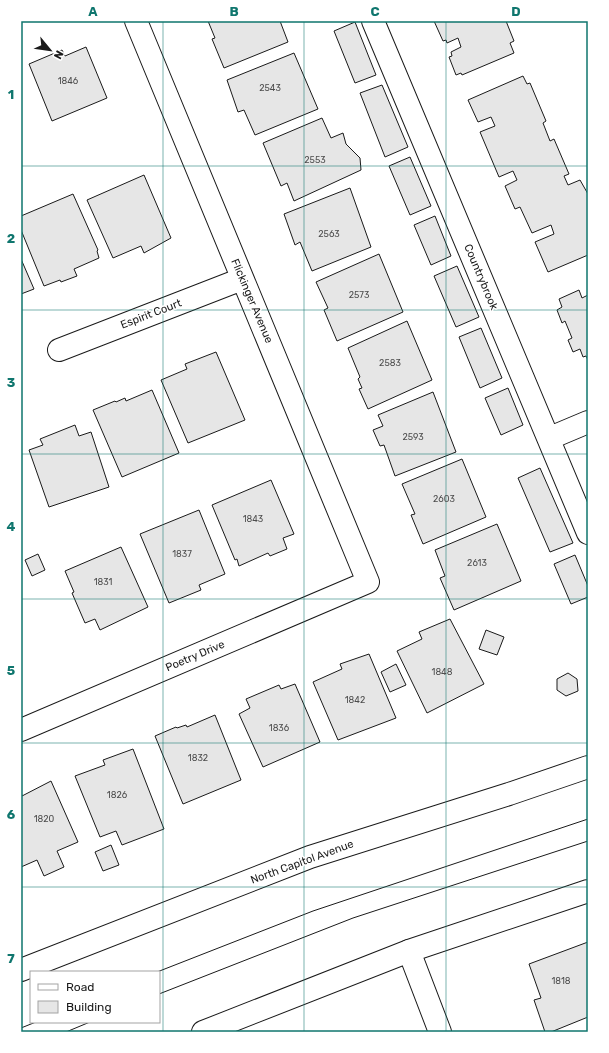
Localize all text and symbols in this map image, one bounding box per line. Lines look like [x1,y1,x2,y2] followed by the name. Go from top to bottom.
[88,4,98,19] text: A
[229,4,239,19] text: B
[370,4,380,19] text: C
[511,4,521,19] text: D
[30,30,70,70] north arrow
[51,48,66,61] text: N
[58,76,79,86] house number: 1846
[259,83,281,93] house number: 2543
[8,87,14,102] text: 1
[304,155,326,165] house number: 2553
[318,229,340,239] house number: 2563
[7,231,15,246] text: 2
[461,242,501,312] street label: Countrybrook
[228,257,276,345] street label: Flickinger Avenue
[349,290,369,300] house number: 2573
[119,296,184,332] street label: Espirit Court
[379,358,401,368] house number: 2583
[7,375,16,390] text: 3
[402,432,424,442] house number: 2593
[433,494,455,504] house number: 2603
[243,514,263,524] house number: 1843
[7,519,16,534] text: 4
[172,549,192,559] house number: 1837
[467,558,487,568] house number: 2613
[94,577,112,587] house number: 1831
[164,638,226,674] street label: Poetry Drive
[7,663,15,678] text: 5
[432,667,453,677] house number: 1848
[345,695,365,705] house number: 1842
[269,723,290,733] house number: 1836
[188,753,208,763] house number: 1832
[107,790,128,800] house number: 1826
[7,807,16,822] text: 6
[34,814,55,824] house number: 1820
[249,837,355,887] street label: North Capitol Avenue
[7,951,15,966] text: 7
[30,971,160,1023] legend
[551,976,571,986] house number: 1818
[66,980,94,994] text: Road
[66,1000,112,1014] text: Building

